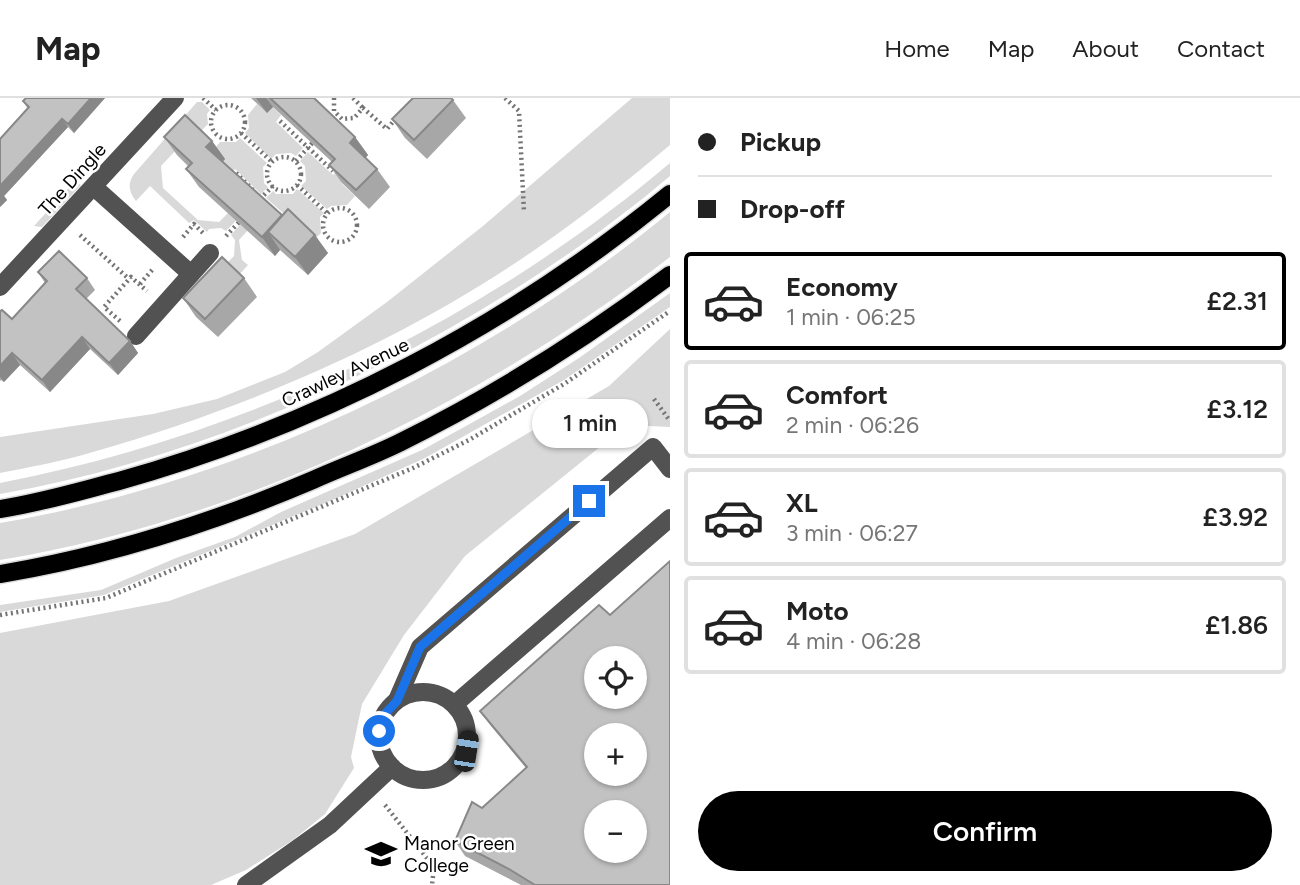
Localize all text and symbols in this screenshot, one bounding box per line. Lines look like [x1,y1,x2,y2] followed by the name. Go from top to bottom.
[35,29,101,68] text: Map
[884,34,950,63] text: Home
[988,34,1034,63] text: Map
[1072,34,1139,63] text: About
[1177,34,1265,63] text: Contact
[740,126,821,158] text: Pickup
[34,138,111,220] street label: The Dingle
[740,193,845,225] text: Drop-off
[702,270,765,333] icon: car
[786,271,898,303] text: Economy
[1207,285,1268,317] text: £2.31
[786,303,916,331] text: 1 min · 06:25
[278,333,413,412] street label: Crawley Avenue
[702,378,765,441] icon: car
[786,379,888,411] text: Comfort
[1207,393,1268,425] text: £3.12
[531,400,647,448] callout: 1 min
[563,409,617,437] text: 1 min
[786,411,919,439] text: 2 min · 06:26
[573,485,605,517] route end
[702,486,765,549] icon: car
[786,487,818,519] text: XL
[1203,501,1268,533] text: £3.92
[786,519,918,547] text: 3 min · 06:27
[702,594,765,657] icon: car
[786,595,849,627] text: Moto
[1205,609,1268,641] text: £1.86
[786,627,921,655] text: 4 min · 06:28
[584,646,647,863] map controls
[584,646,647,709] button: locate
[363,715,395,747] route start
[584,723,647,786] button: +
[453,729,480,773] car
[698,791,1272,871] button: Confirm
[584,800,647,863] button: −
[404,832,515,877] place label: Manor Green College
[364,837,398,871] school or university icon: Manor Green College

